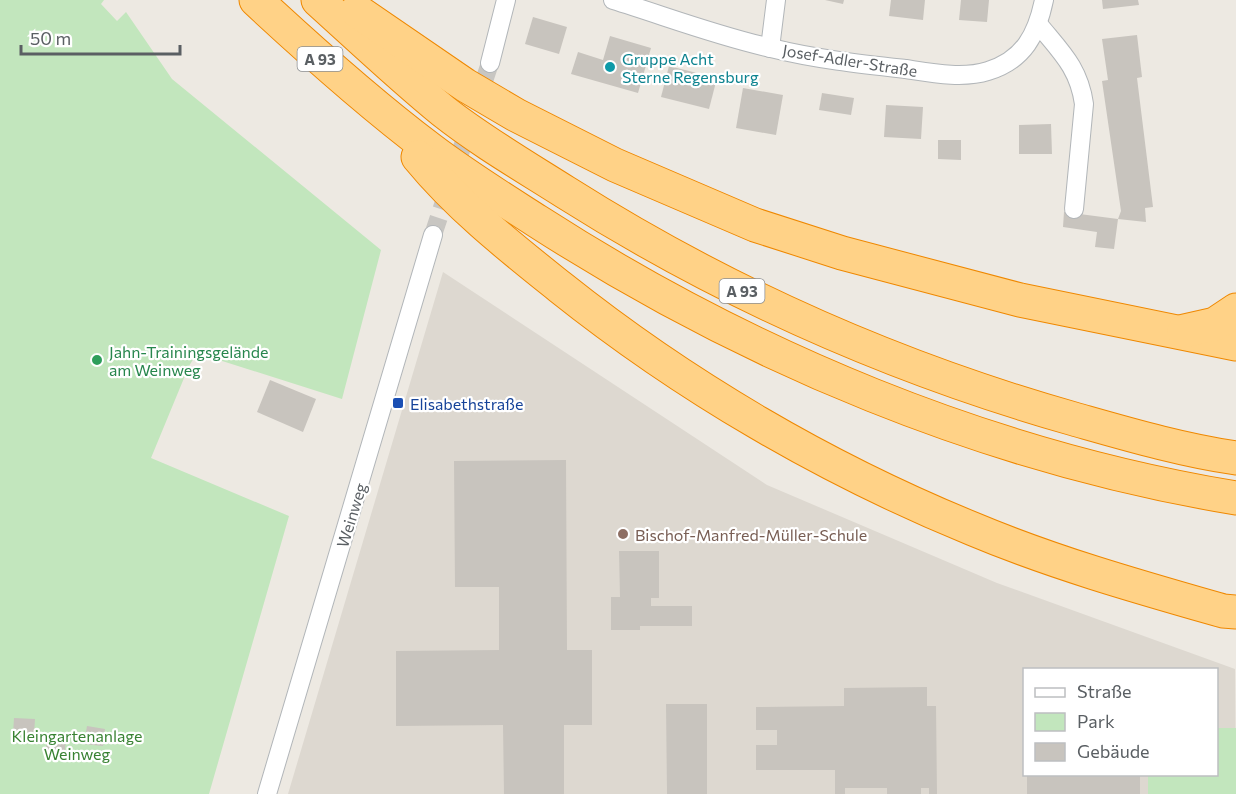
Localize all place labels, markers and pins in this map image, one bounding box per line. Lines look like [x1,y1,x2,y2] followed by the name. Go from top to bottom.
[622,49,759,86] place label: Gruppe Acht Sterne Regensburg
[603,60,617,74] marker: Gruppe Acht Sterne Regensburg
[109,342,268,379] place label: Jahn-Trainingsgelände am Weinweg
[90,353,104,367] marker: Jahn-Trainingsgelände am Weinweg
[410,394,523,413] place label: Elisabethstraße
[391,396,405,410] marker: Elisabethstraße
[635,525,867,544] place label: Bischof-Manfred-Müller-Schule
[616,527,630,541] marker: Bischof-Manfred-Müller-Schule

